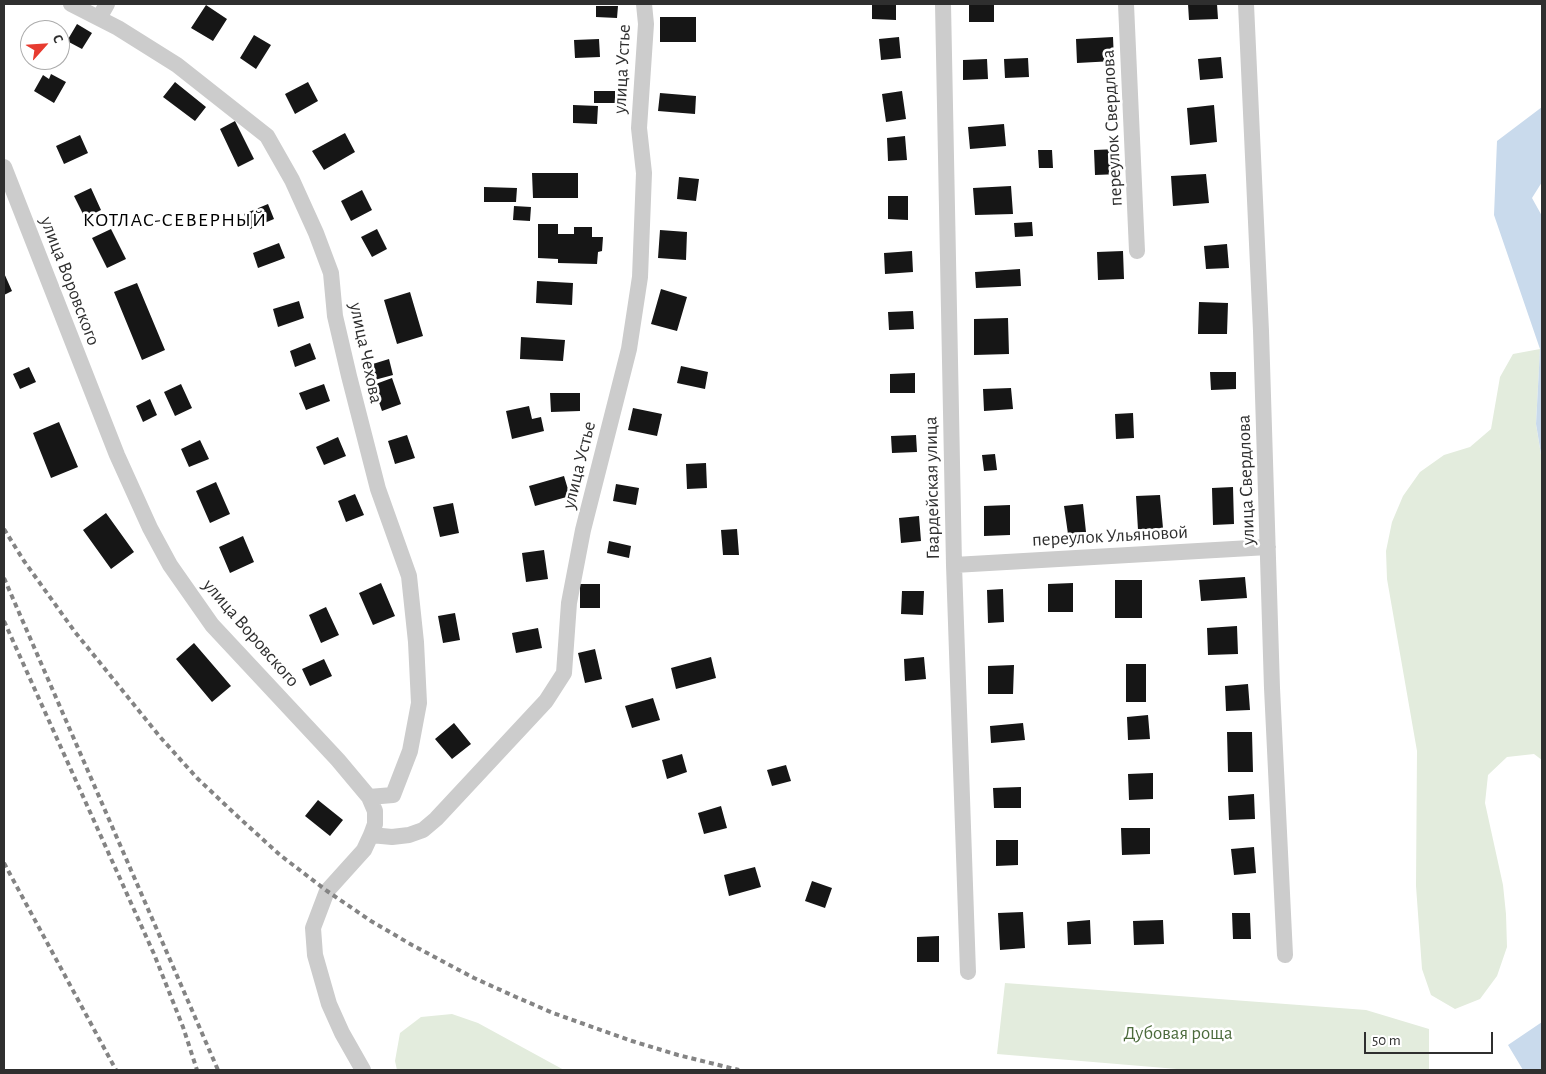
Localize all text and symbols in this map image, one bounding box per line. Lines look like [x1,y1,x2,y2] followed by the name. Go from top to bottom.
[20,20,70,70] north arrow
[608,24,636,114] street label: улица Устье
[50,32,66,45] text: С
[1097,49,1127,207] street label: переулок Свердлова
[81,208,269,232] district label: КОТЛАС-СЕВЕРНЫЙ
[35,213,105,349] street label: улица Воровского
[344,300,388,406] street label: улица Чехова
[1232,414,1260,546] street label: улица Свердлова
[919,416,945,560] street label: Гвардейская улица
[557,419,601,511] street label: улица Устье
[1031,521,1189,551] street label: переулок Ульяновой
[198,574,304,692] street label: улица Воровского
[1123,1022,1233,1044] park label: Дубовая роща
[1366,1022,1495,1054] scale bar
[1372,1033,1401,1048] text: 50 m

